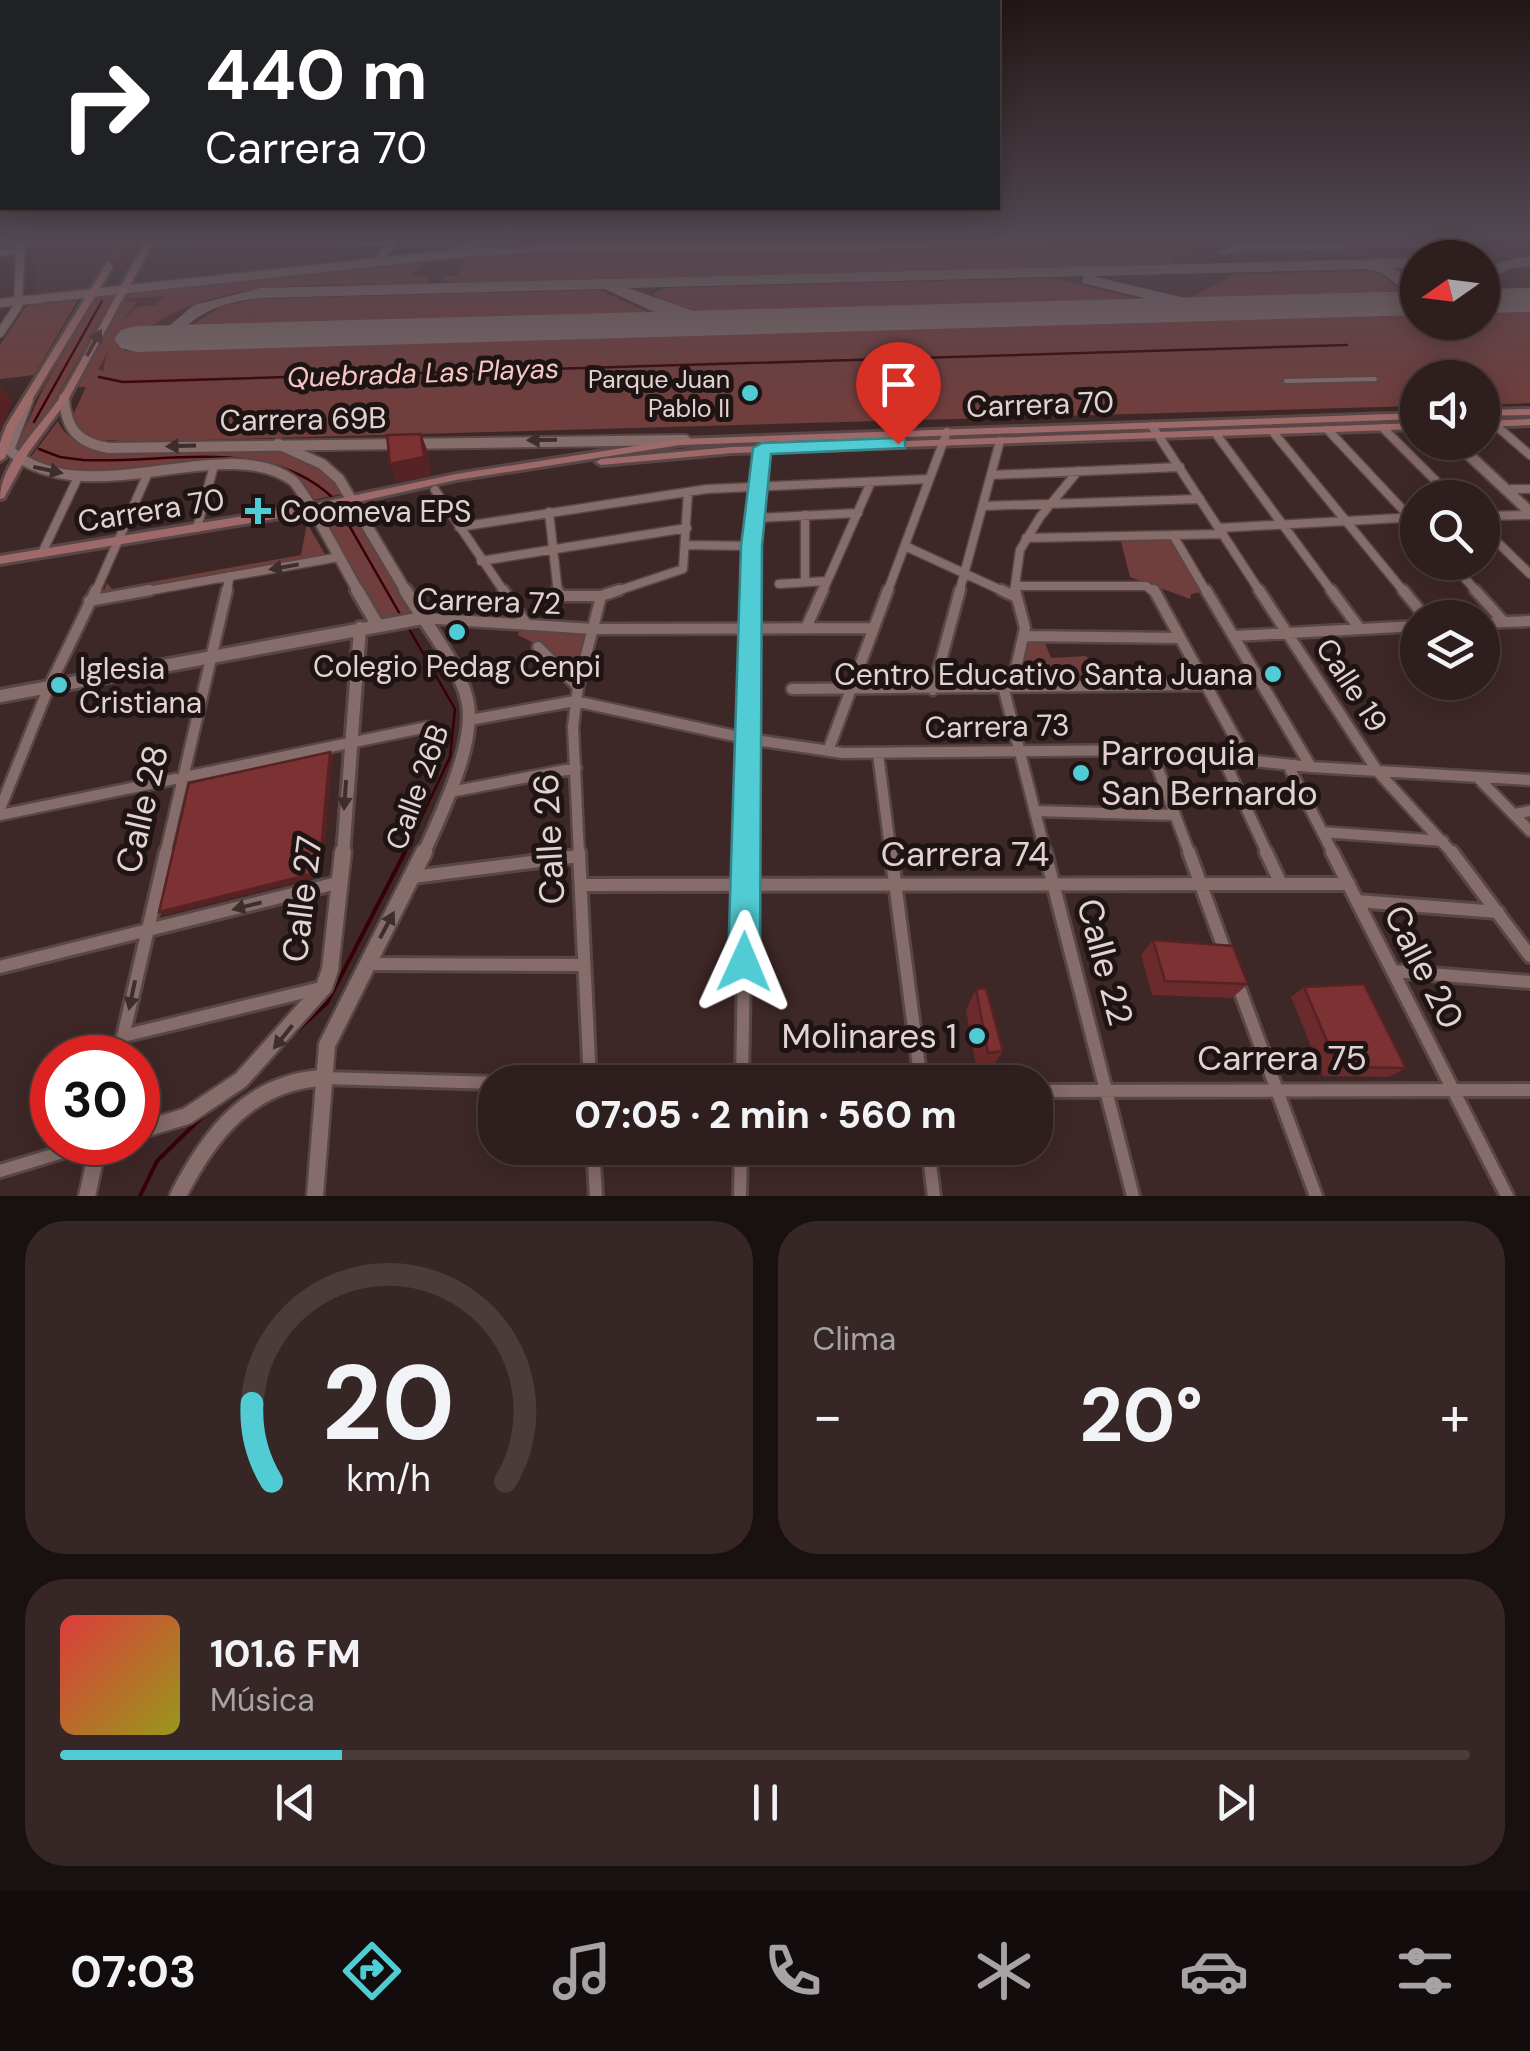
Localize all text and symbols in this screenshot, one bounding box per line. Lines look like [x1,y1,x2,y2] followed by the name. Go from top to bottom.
[205,30,428,121] text: 440 m
[40,40,170,170] icon: right
[205,118,427,177] text: Carrera 70
[1400,240,1500,340] north arrow
[1400,240,1500,700] map controls
[86,329,103,358] one-way arrow
[856,342,941,445] pin
[286,350,560,396] water label: Quebrada Las Playas
[871,357,926,412] icon: arrive
[1400,360,1500,460] button: sound
[588,363,730,425] place label: Parque Juan Pablo II
[739,382,761,404] marker: Parque Juan Pablo II
[965,382,1115,426] street label: Carrera 70
[219,398,387,440] street label: Carrera 69B
[525,432,557,448] one-way arrow
[164,439,196,455] one-way arrow
[33,463,64,479] one-way arrow
[75,479,227,541] street label: Carrera 70
[1400,480,1500,580] button: search
[280,492,471,531] place label: Coomeva EPS
[245,498,271,524] marker: Coomeva EPS
[268,560,300,575] one-way arrow
[416,579,562,623] street label: Carrera 72
[1400,600,1500,700] button: layers
[446,621,468,643] marker: Colegio Pedag Cenpi
[1307,631,1397,739] street label: Calle 19
[313,647,601,686] place label: Colegio Pedag Cenpi
[79,649,202,722] place label: Iglesia Cristiana
[834,655,1253,694] place label: Centro Educativo Santa Juana
[1262,663,1284,685] marker: Centro Educativo Santa Juana
[48,674,70,696] marker: Iglesia Cristiana
[924,705,1070,747] street label: Carrera 73
[376,719,458,855] street label: Calle 26B
[1101,730,1318,816] place label: Parroquia San Bernardo
[105,741,179,877] street label: Calle 28
[1070,762,1092,784] marker: Parroquia San Bernardo
[523,772,575,906] street label: Calle 26
[337,779,353,811] one-way arrow
[881,831,1049,877] street label: Carrera 74
[271,833,333,965] street label: Calle 27
[1066,894,1144,1030] street label: Calle 22
[1373,897,1475,1037] street label: Calle 20
[231,899,262,915] one-way arrow
[692,910,796,1014] position arrow
[378,911,395,940] one-way arrow
[124,980,139,1011] one-way arrow
[782,1013,957,1059] place label: Molinares 1
[273,1024,294,1049] one-way arrow
[966,1025,988,1047] marker: Molinares 1
[30,1035,160,1165] speed limit sign: 30
[1197,1035,1367,1081] street label: Carrera 75
[574,1090,957,1140] text: 07:05 · 2 min · 560 m
[813,1318,896,1360] text: Clima
[322,1336,455,1471] text: 20
[1080,1367,1203,1464] text: 20°
[813,1380,843,1452] text: −
[1440,1380,1470,1452] text: +
[347,1456,431,1502] text: km/h
[210,1629,361,1679] text: 101.6 FM
[210,1679,315,1721] text: Música
[268,1775,323,1830] icon: previous
[738,1775,793,1830] icon: pause
[1208,1775,1263,1830] icon: next
[337,1936,407,2006] icon: directions
[547,1936,617,2006] icon: music
[758,1936,828,2006] icon: phone
[969,1936,1039,2006] icon: climate
[1179,1936,1249,2006] icon: car
[1390,1936,1460,2006] icon: filters
[70,1942,196,2001] text: 07:03

